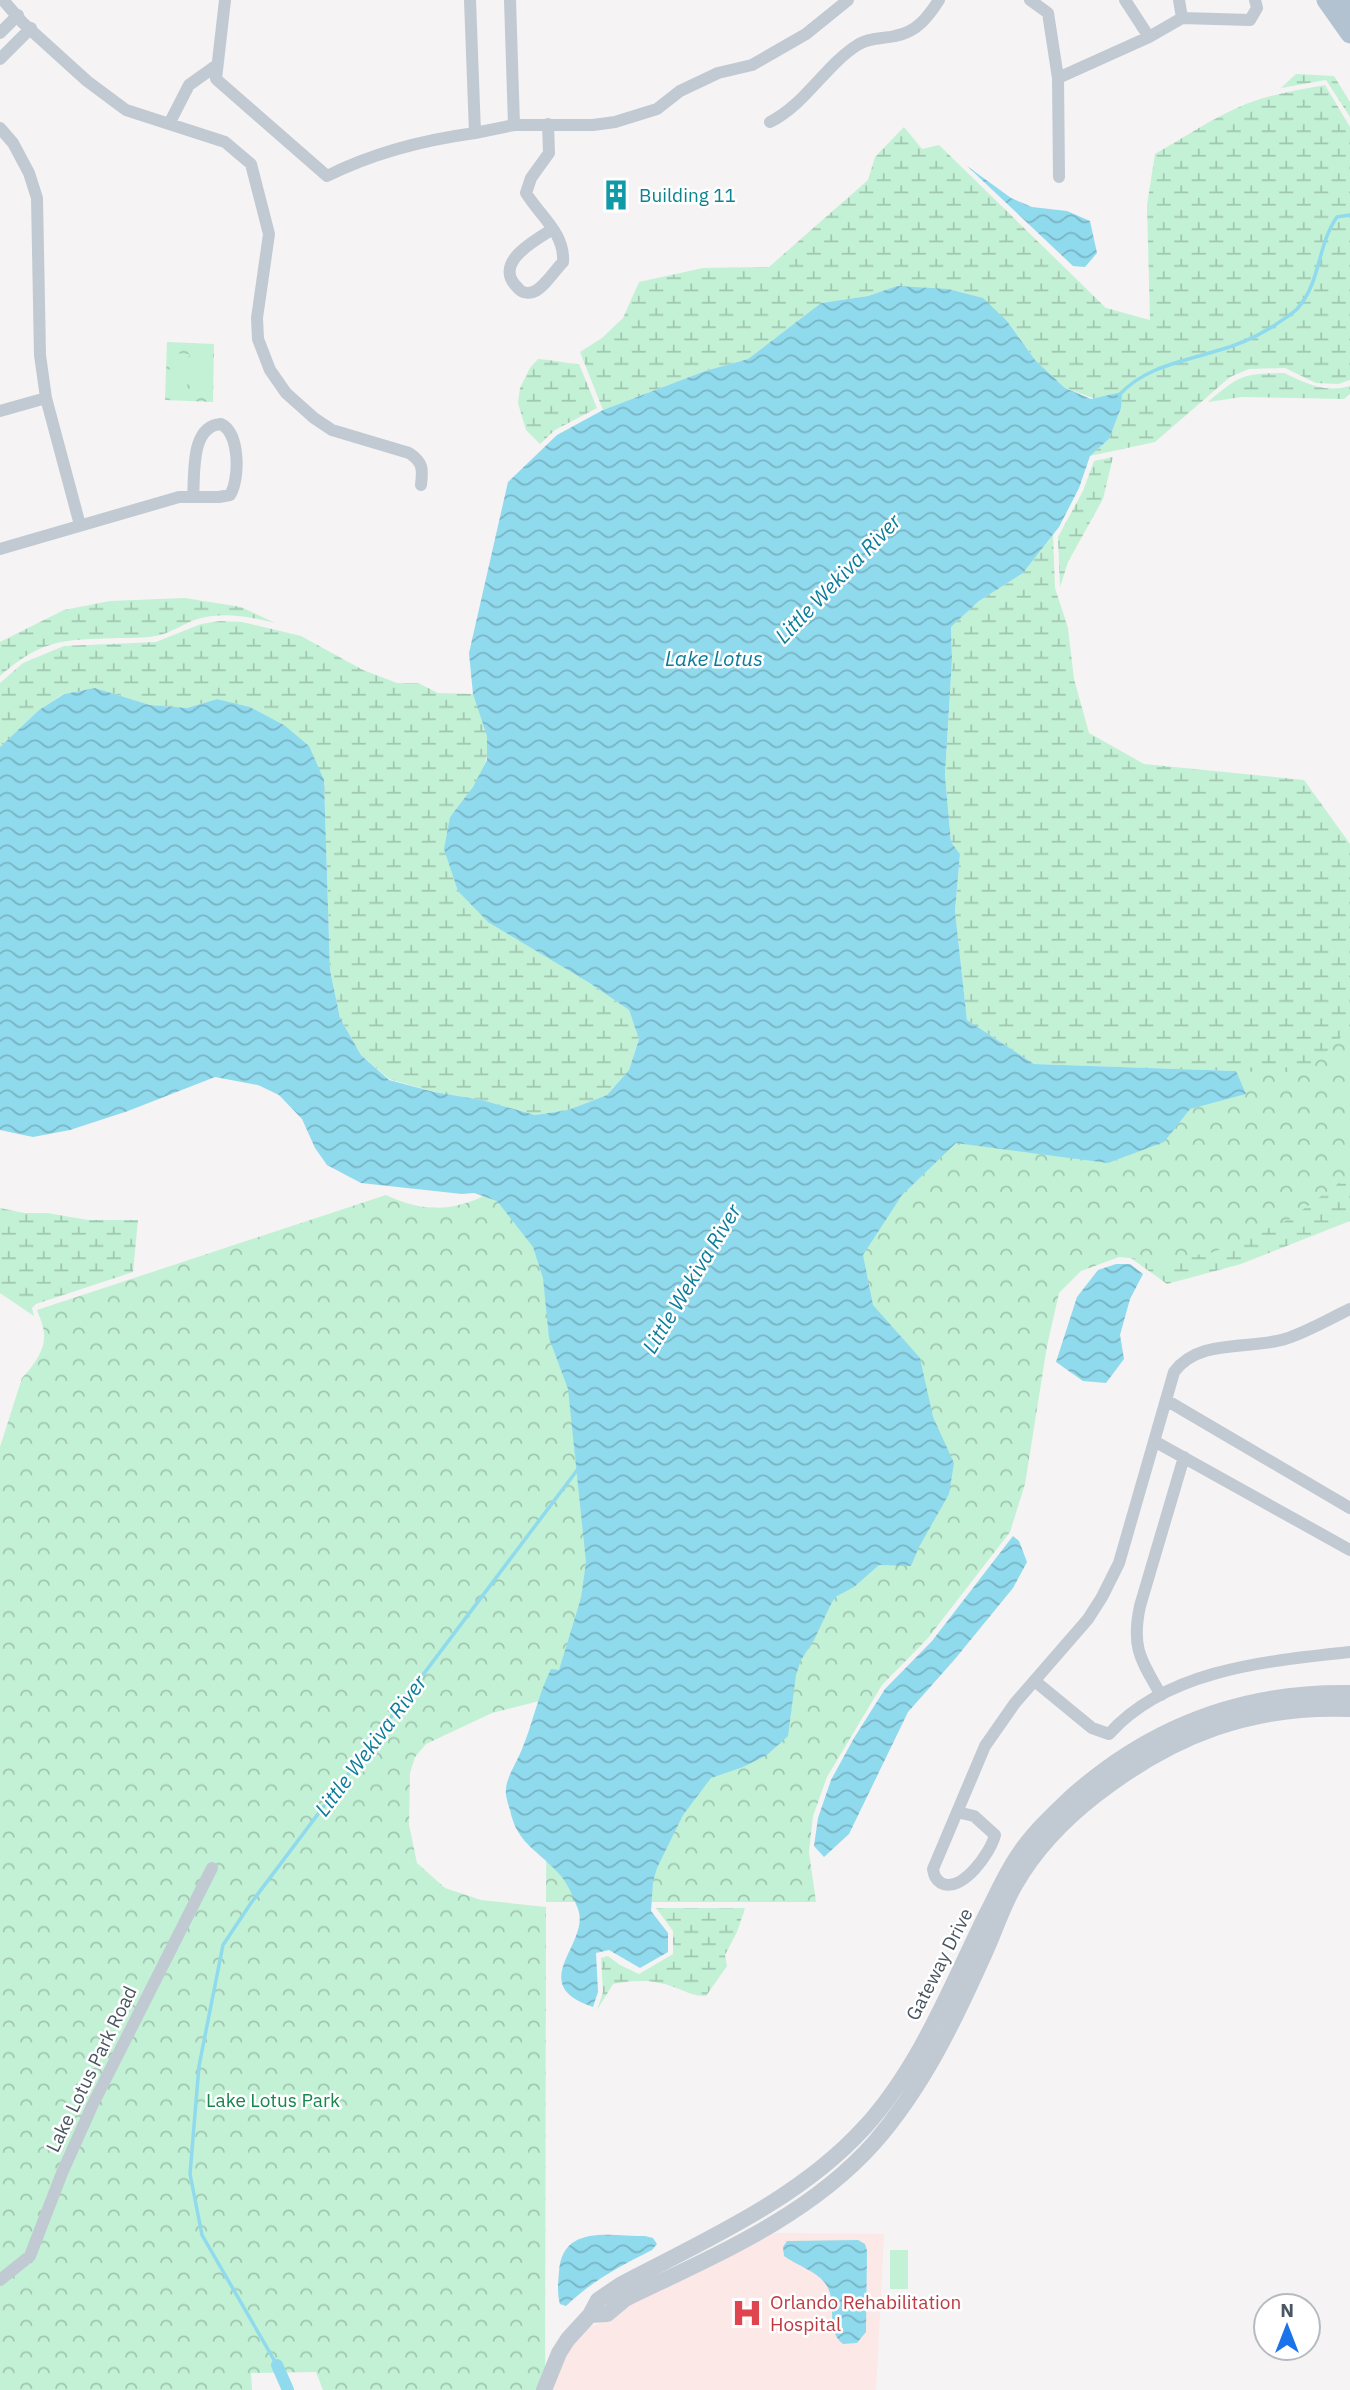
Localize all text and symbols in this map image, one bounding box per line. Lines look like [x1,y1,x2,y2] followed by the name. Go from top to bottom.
[599,178,633,212] building icon: Building 11
[639,183,736,207] place label: Building 11
[768,507,907,649] water label: Little Wekiva River
[665,644,763,672] water label: Lake Lotus
[635,1197,748,1358] water label: Little Wekiva River
[308,1668,433,1822] water label: Little Wekiva River
[900,1904,978,2024] street label: Gateway Drive
[40,1982,142,2156] street label: Lake Lotus Park Road
[206,2088,340,2112] park label: Lake Lotus Park
[770,2290,961,2336] place label: Orlando Rehabilitation Hospital
[1252,2292,1322,2362] north arrow
[730,2296,764,2330] hospital icon: Orlando Rehabilitation Hospital
[1280,2298,1294,2322] text: N

